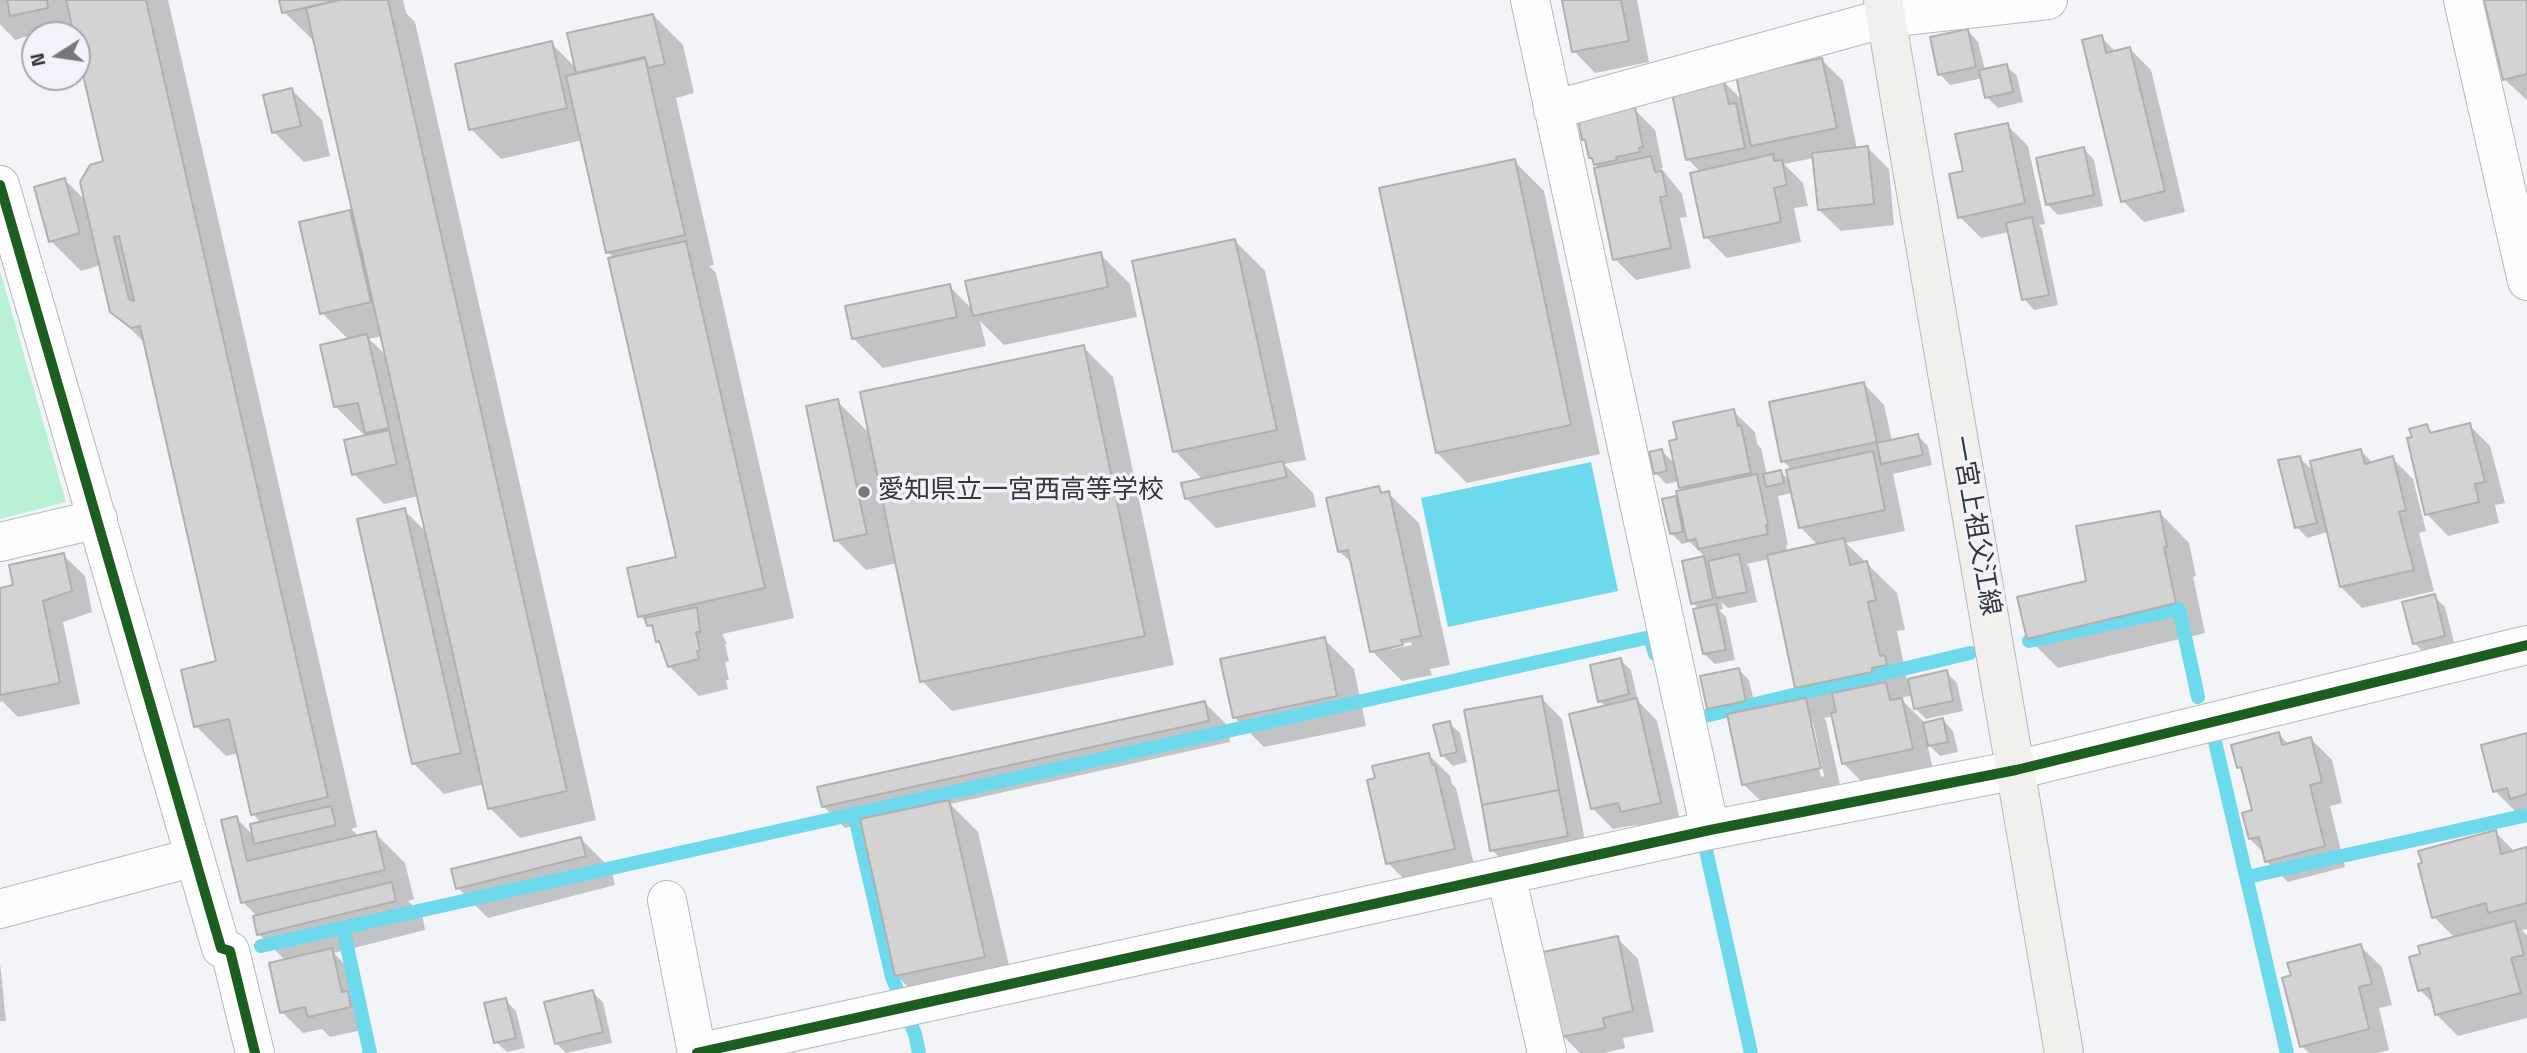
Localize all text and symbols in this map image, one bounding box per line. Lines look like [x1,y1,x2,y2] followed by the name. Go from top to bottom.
[21,21,91,91] north arrow
[21,51,52,70] text: N
[1943,434,2005,618] street label: 一宮上祖父江線
[878,476,1164,508] place label: 愛知県立一宮西高等学校
[856,484,872,500] marker: 愛知県立一宮西高等学校

